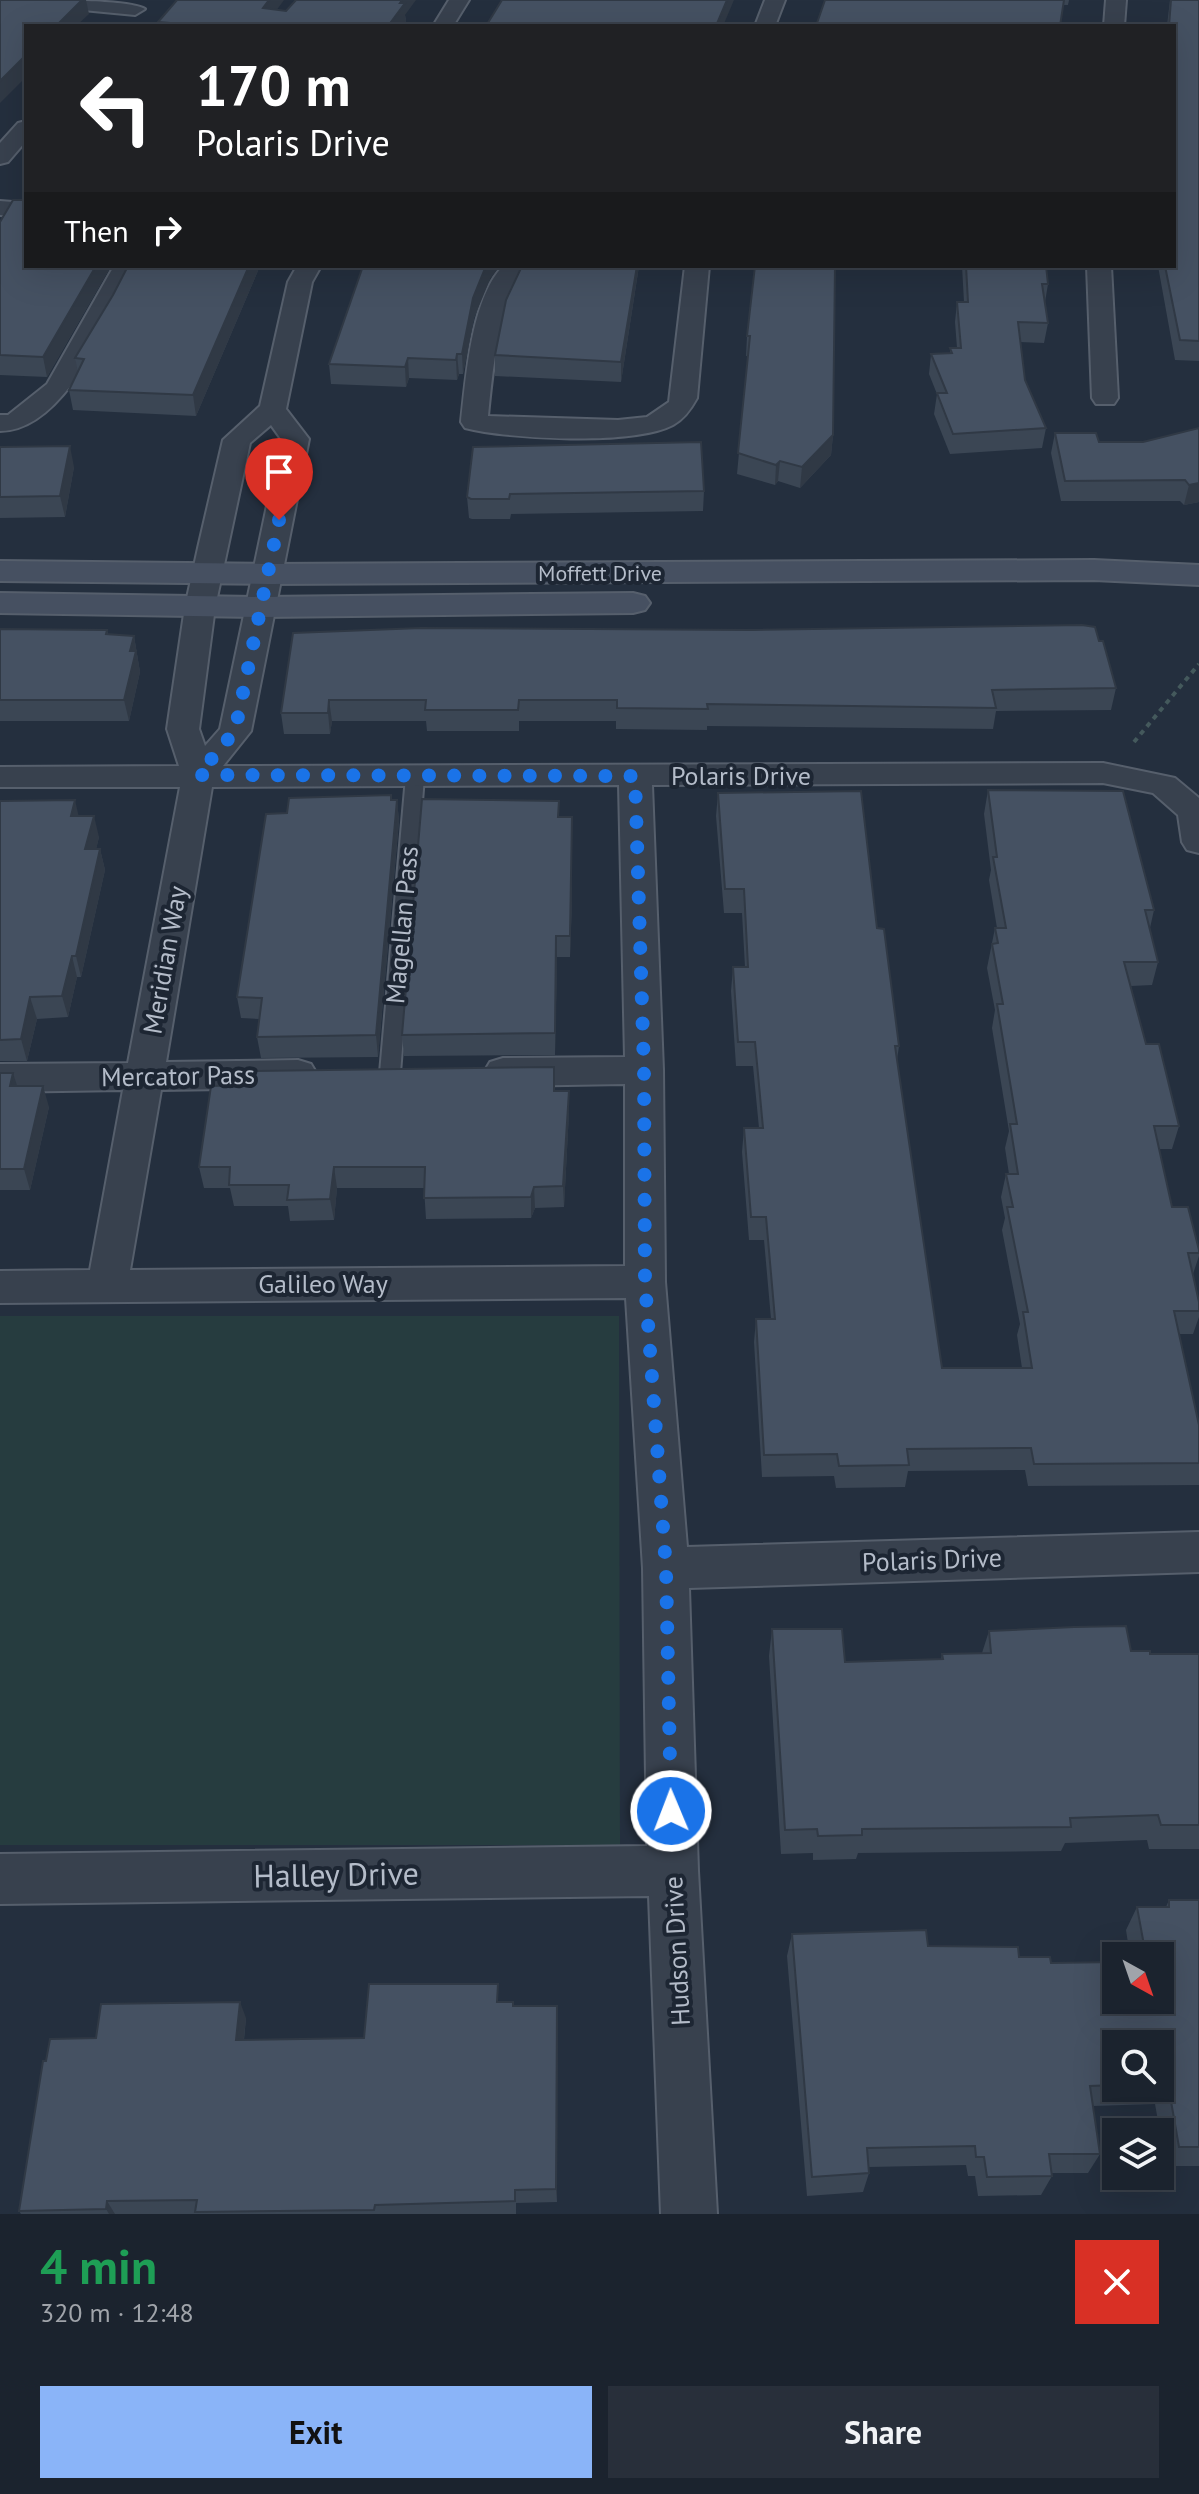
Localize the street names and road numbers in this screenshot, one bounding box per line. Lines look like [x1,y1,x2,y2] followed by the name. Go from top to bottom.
[538,559,662,587] street label: Moffett Drive
[671,759,811,792] street label: Polaris Drive
[378,845,425,1005] street label: Magellan Pass
[135,883,194,1036] street label: Meridian Way
[101,1058,255,1093] street label: Mercator Pass
[258,1267,388,1300] street label: Galileo Way
[861,1541,1003,1578] street label: Polaris Drive
[253,1852,419,1896] street label: Halley Drive
[656,1875,697,2027] street label: Hudson Drive

